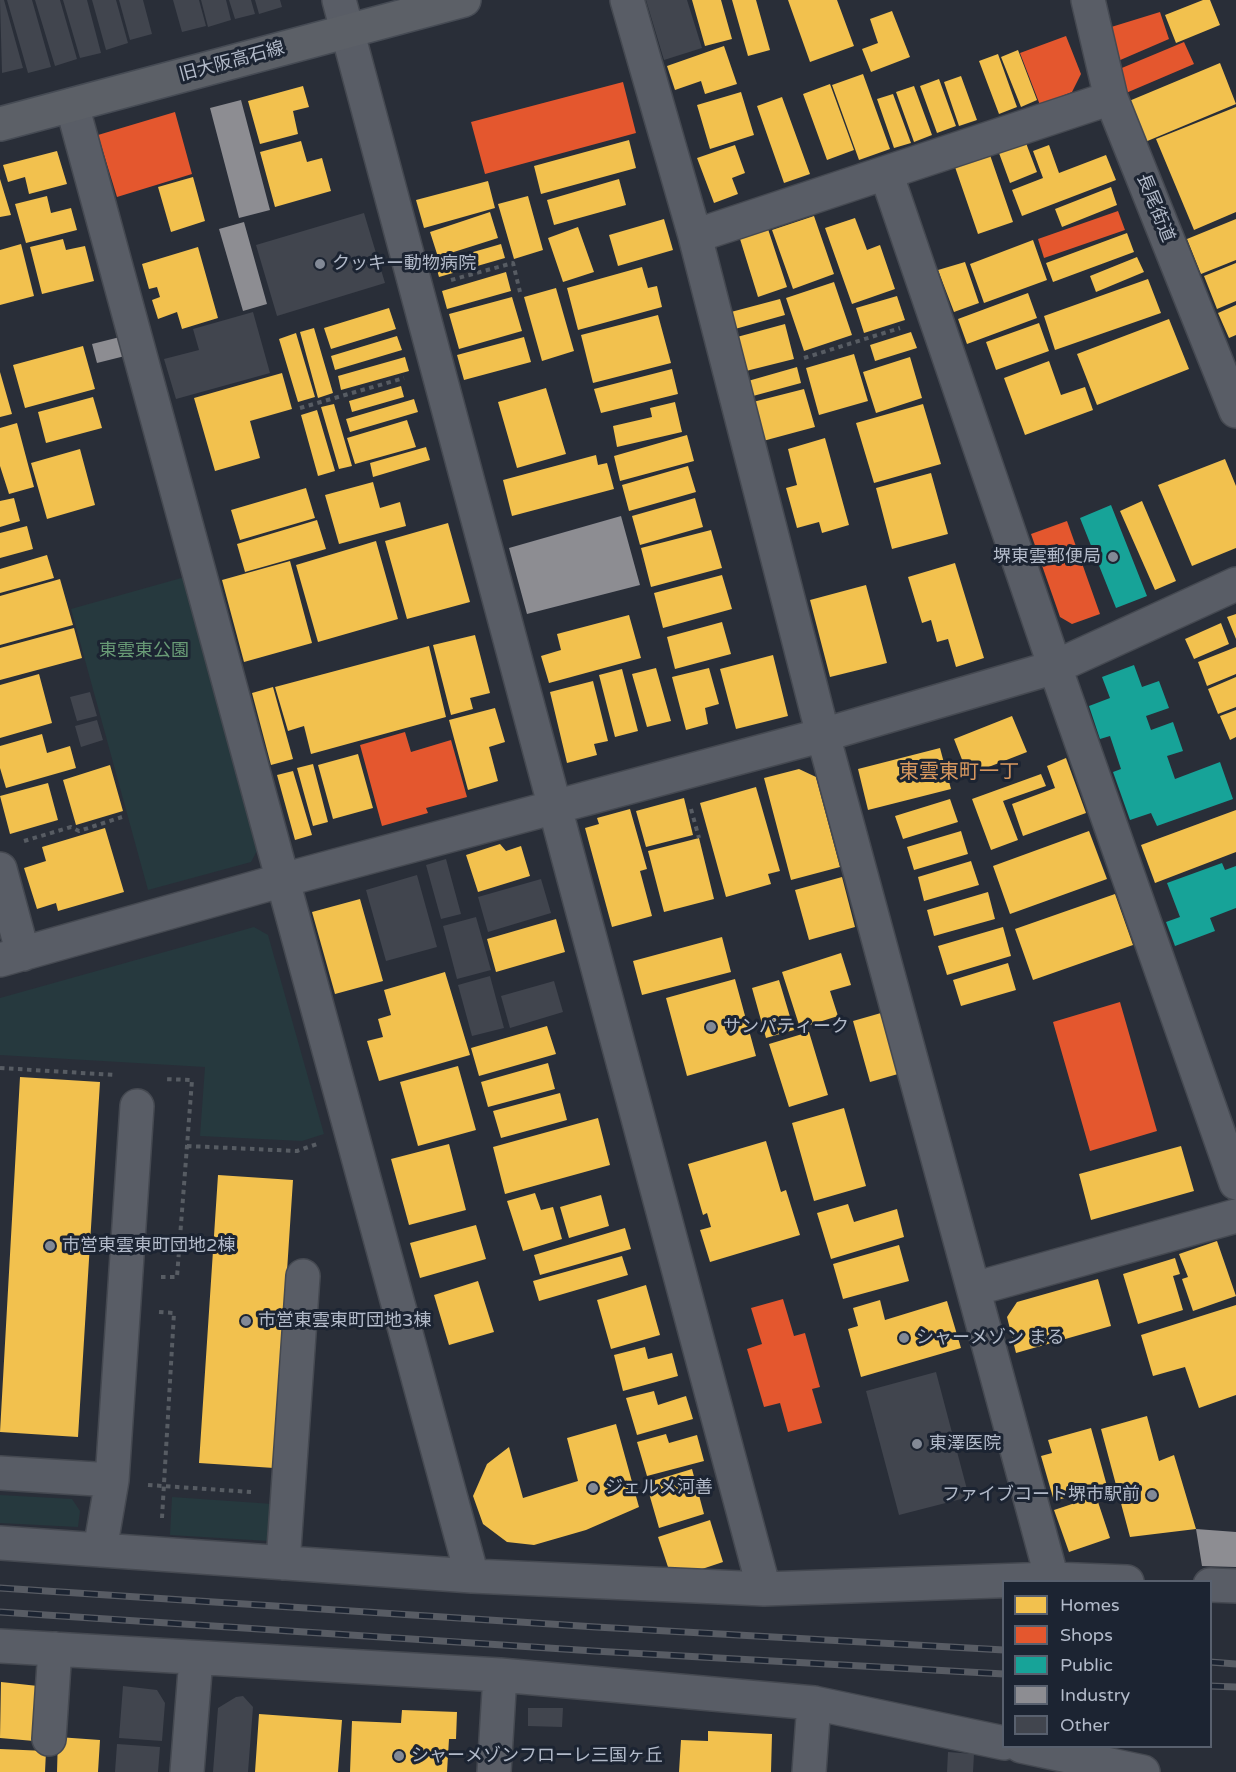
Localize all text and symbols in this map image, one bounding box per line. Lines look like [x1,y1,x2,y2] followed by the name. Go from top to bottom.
[177,38,287,86] street label: 旧大阪高石線
[1132,171,1178,245] street label: 長尾街道
[332,253,476,275] place label: クッキー動物病院
[313,257,327,271] marker: クッキー動物病院
[993,546,1101,568] place label: 堺東雲郵便局
[1106,550,1120,564] marker: 堺東雲郵便局
[99,640,189,662] park label: 東雲東公園
[899,761,1019,785] district label: 東雲東町一丁
[723,1016,849,1038] place label: サンパティーク
[704,1020,718,1034] marker: サンパティーク
[62,1235,235,1257] place label: 市営東雲東町団地2棟
[43,1239,57,1253] marker: 市営東雲東町団地2棟
[258,1310,431,1332] place label: 市営東雲東町団地3棟
[239,1314,253,1328] marker: 市営東雲東町団地3棟
[916,1327,1065,1349] place label: シャーメゾン まる
[897,1331,911,1345] marker: シャーメゾン まる
[929,1433,1001,1455] place label: 東澤医院
[910,1437,924,1451] marker: 東澤医院
[605,1477,713,1499] place label: ジェルメ河善
[586,1481,600,1495] marker: ジェルメ河善
[942,1484,1140,1506] place label: ファイブコート堺市駅前
[1145,1488,1159,1502] marker: ファイブコート堺市駅前
[1002,1580,1212,1748] legend
[1060,1594,1120,1616] text: Homes
[1060,1624,1113,1646] text: Shops
[1060,1654,1113,1676] text: Public
[1060,1684,1130,1706] text: Industry
[1060,1714,1110,1736] text: Other
[411,1745,663,1767] place label: シャーメゾンフローレ三国ヶ丘
[392,1749,406,1763] marker: シャーメゾンフローレ三国ヶ丘

